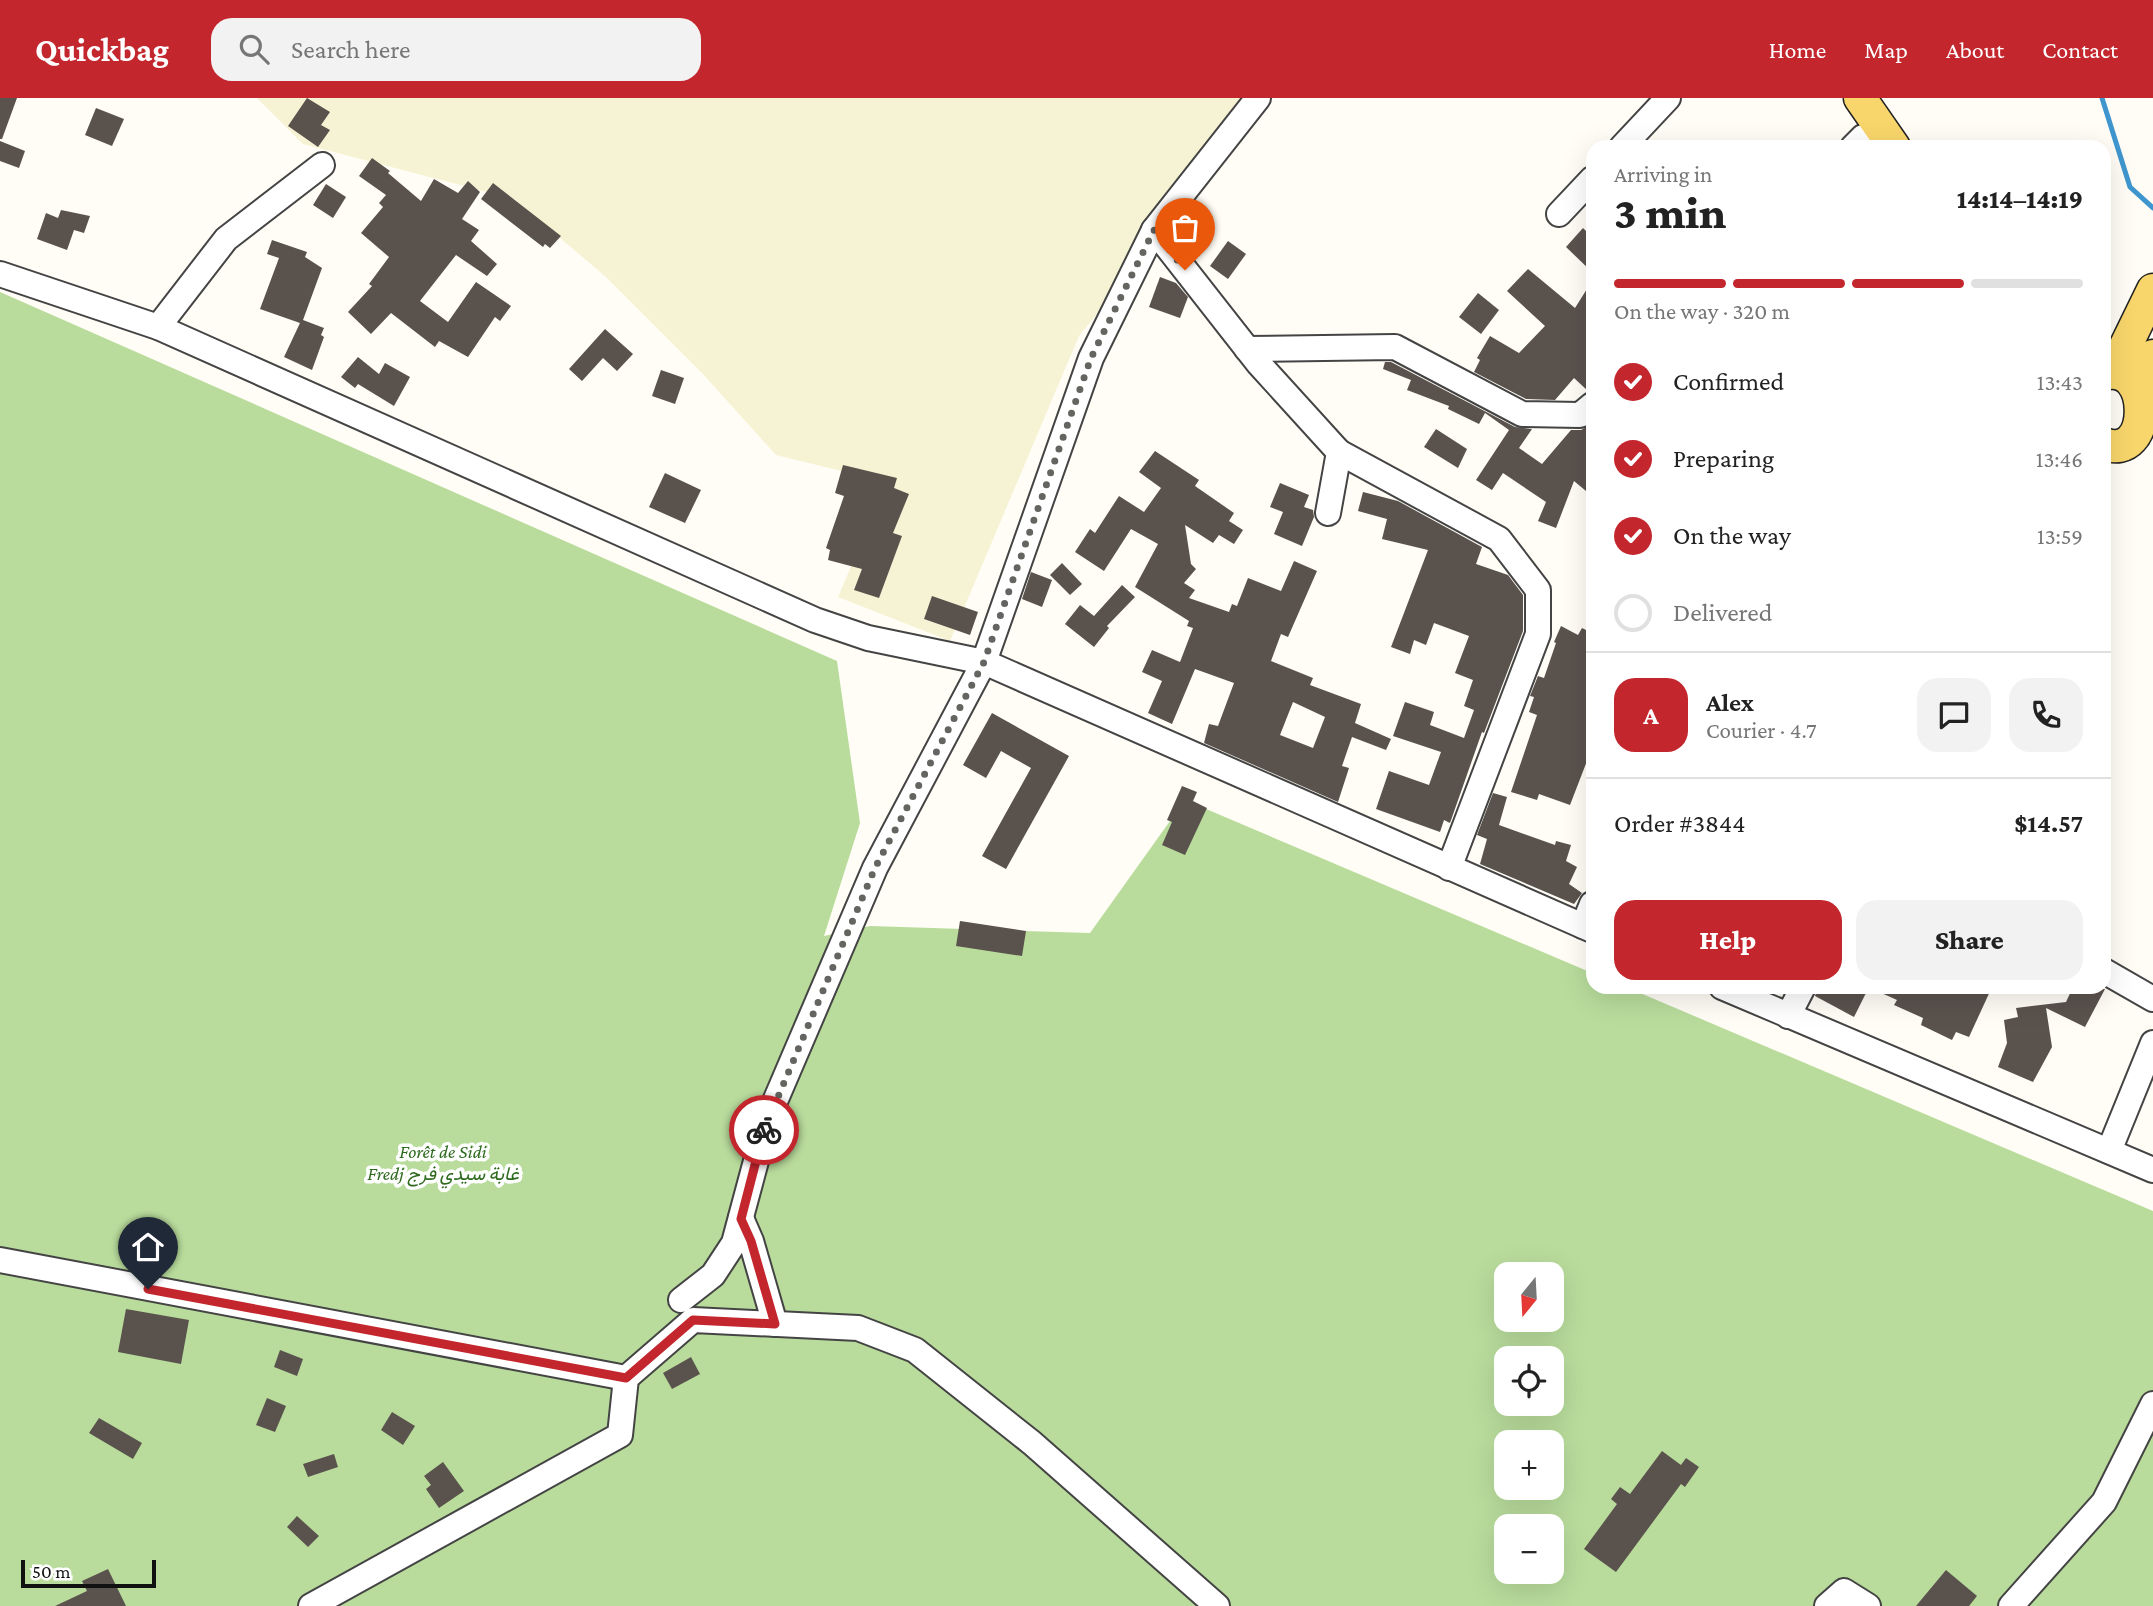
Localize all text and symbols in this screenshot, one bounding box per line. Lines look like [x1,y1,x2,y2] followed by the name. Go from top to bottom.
[211,18,701,81] search box
[235,30,273,68] icon: search
[35,31,169,68] text: Quickbag
[291,35,410,64] text: Search here
[1769,36,1826,63] text: Home
[1864,36,1908,63] text: Map
[1946,36,2004,63] text: About
[2042,36,2118,63] text: Contact
[1614,161,1712,187] text: Arriving in
[1957,185,2083,214] text: 14:14–14:19
[1614,187,1726,238] text: 3 min
[1155,198,1215,270] pin
[1166,209,1204,247] icon: bag
[1614,298,1790,324] text: On the way · 320 m
[1614,363,1652,401] icon: check
[1673,367,1784,396] text: Confirmed
[2037,369,2083,395] text: 13:43
[1614,440,1652,478] icon: check
[1673,444,1774,473] text: Preparing
[2036,446,2083,472] text: 13:46
[1614,517,1652,555] icon: check
[1673,521,1791,550] text: On the way
[2037,523,2083,549] text: 13:59
[1673,598,1772,627] text: Delivered
[1917,678,1991,752] button: chat
[2009,678,2083,752] button: phone
[1706,688,1754,717] text: Alex
[1643,701,1659,730] text: A
[1706,717,1817,743] text: Courier · 4.7
[1614,809,1746,838] text: Order #3844
[2014,809,2083,838] text: $14.57
[1614,900,1842,980] button: Help
[1856,900,2083,980] button: Share
[729,1095,799,1165] courier
[745,1111,783,1149] icon: bike
[367,1141,520,1189] park label: Forêt de Sidi Fredj غابة سيدي فرج
[118,1217,178,1289] pin
[129,1228,167,1266] icon: home
[1494,1262,1564,1332] north arrow
[1494,1262,1564,1584] map controls
[1494,1346,1564,1416] button: locate
[1494,1430,1564,1500] button: +
[1494,1514,1564,1584] button: −
[21,1557,156,1589] scale bar
[32,1561,71,1582] text: 50 m

